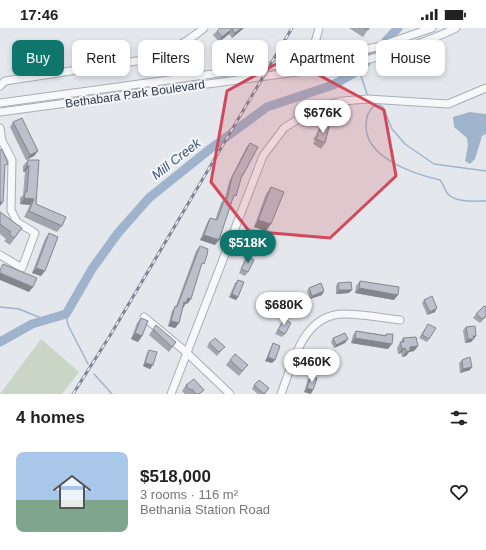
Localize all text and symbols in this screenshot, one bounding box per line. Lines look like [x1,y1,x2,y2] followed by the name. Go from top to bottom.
[20,6,58,23] text: 17:46
[12,40,64,76] chip: Buy
[72,40,130,76] chip: Rent
[138,40,204,76] chip: Filters
[212,40,268,76] chip: New
[276,40,368,76] chip: Apartment
[376,40,445,76] chip: House
[64,77,206,111] street label: Bethabara Park Boulevard
[295,100,351,134] pin: $676K
[304,105,342,120] text: $676K
[149,134,205,183] water label: Mill Creek
[220,230,276,264] pin: $518K
[229,235,267,250] text: $518K
[256,292,312,326] pin: $680K
[265,297,303,312] text: $680K
[284,349,340,383] pin: $460K
[293,354,331,369] text: $460K
[448,407,470,429] icon: filters
[16,408,85,427] text: 4 homes
[140,467,211,486] text: $518,000
[48,468,96,516] icon: home
[448,481,470,503] icon: heart
[140,487,238,502] text: 3 rooms · 116 m²
[140,502,270,517] text: Bethania Station Road

